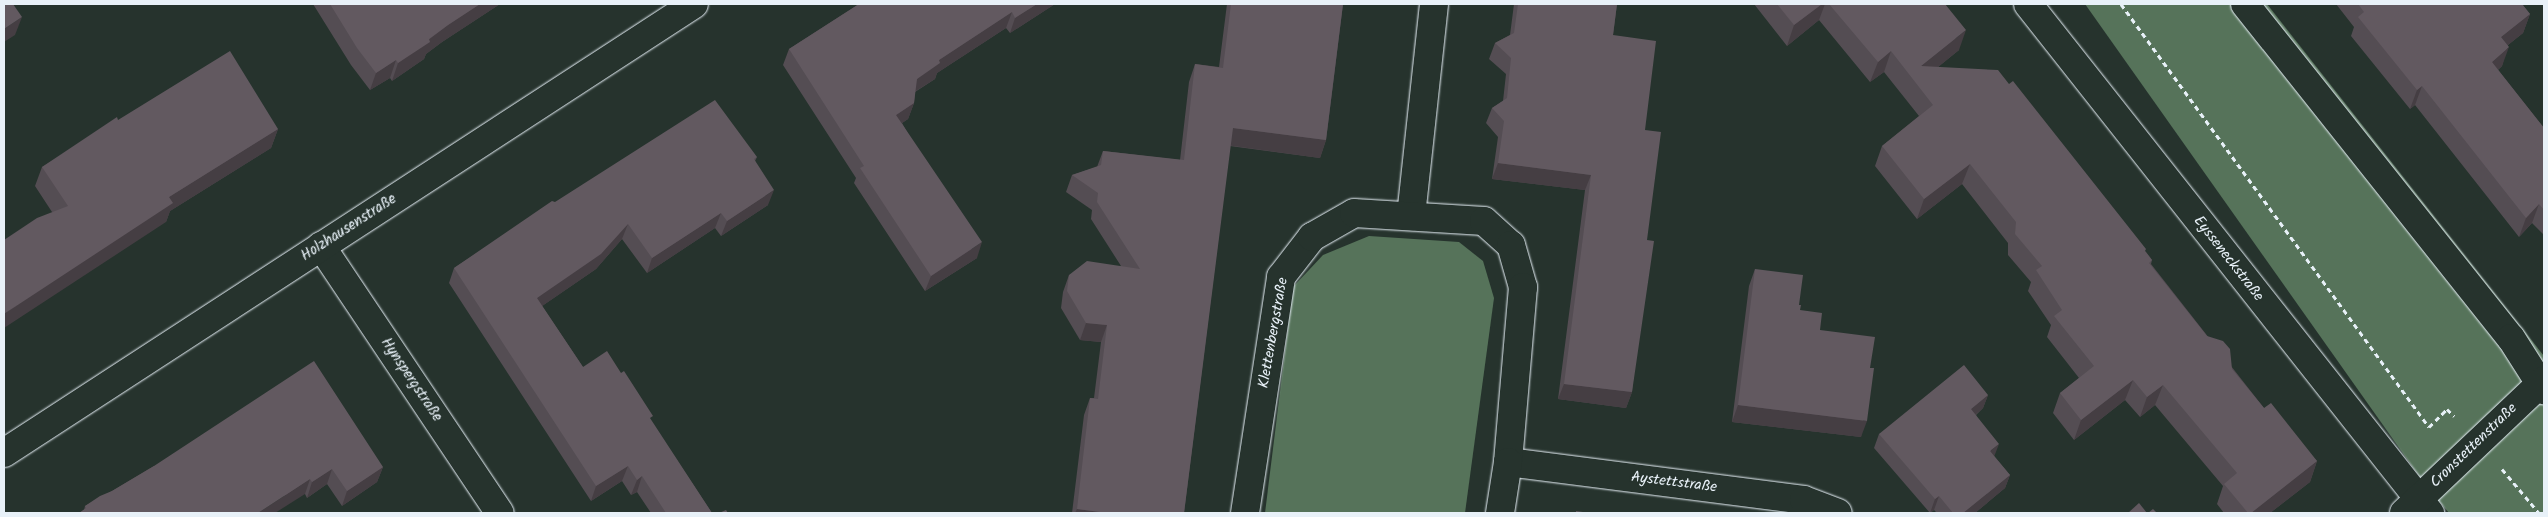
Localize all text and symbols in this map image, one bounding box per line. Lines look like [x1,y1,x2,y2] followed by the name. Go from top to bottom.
[298,190,400,266] street label: Holzhausenstraße
[2189,213,2267,305] street label: Eysseneckstraße
[1255,276,1293,390] street label: Klettenbergstraße
[376,335,446,425] street label: Hynspergstraße
[2427,400,2521,492] street label: Cronstettenstraße
[1630,469,1718,497] street label: Aystettstraße

